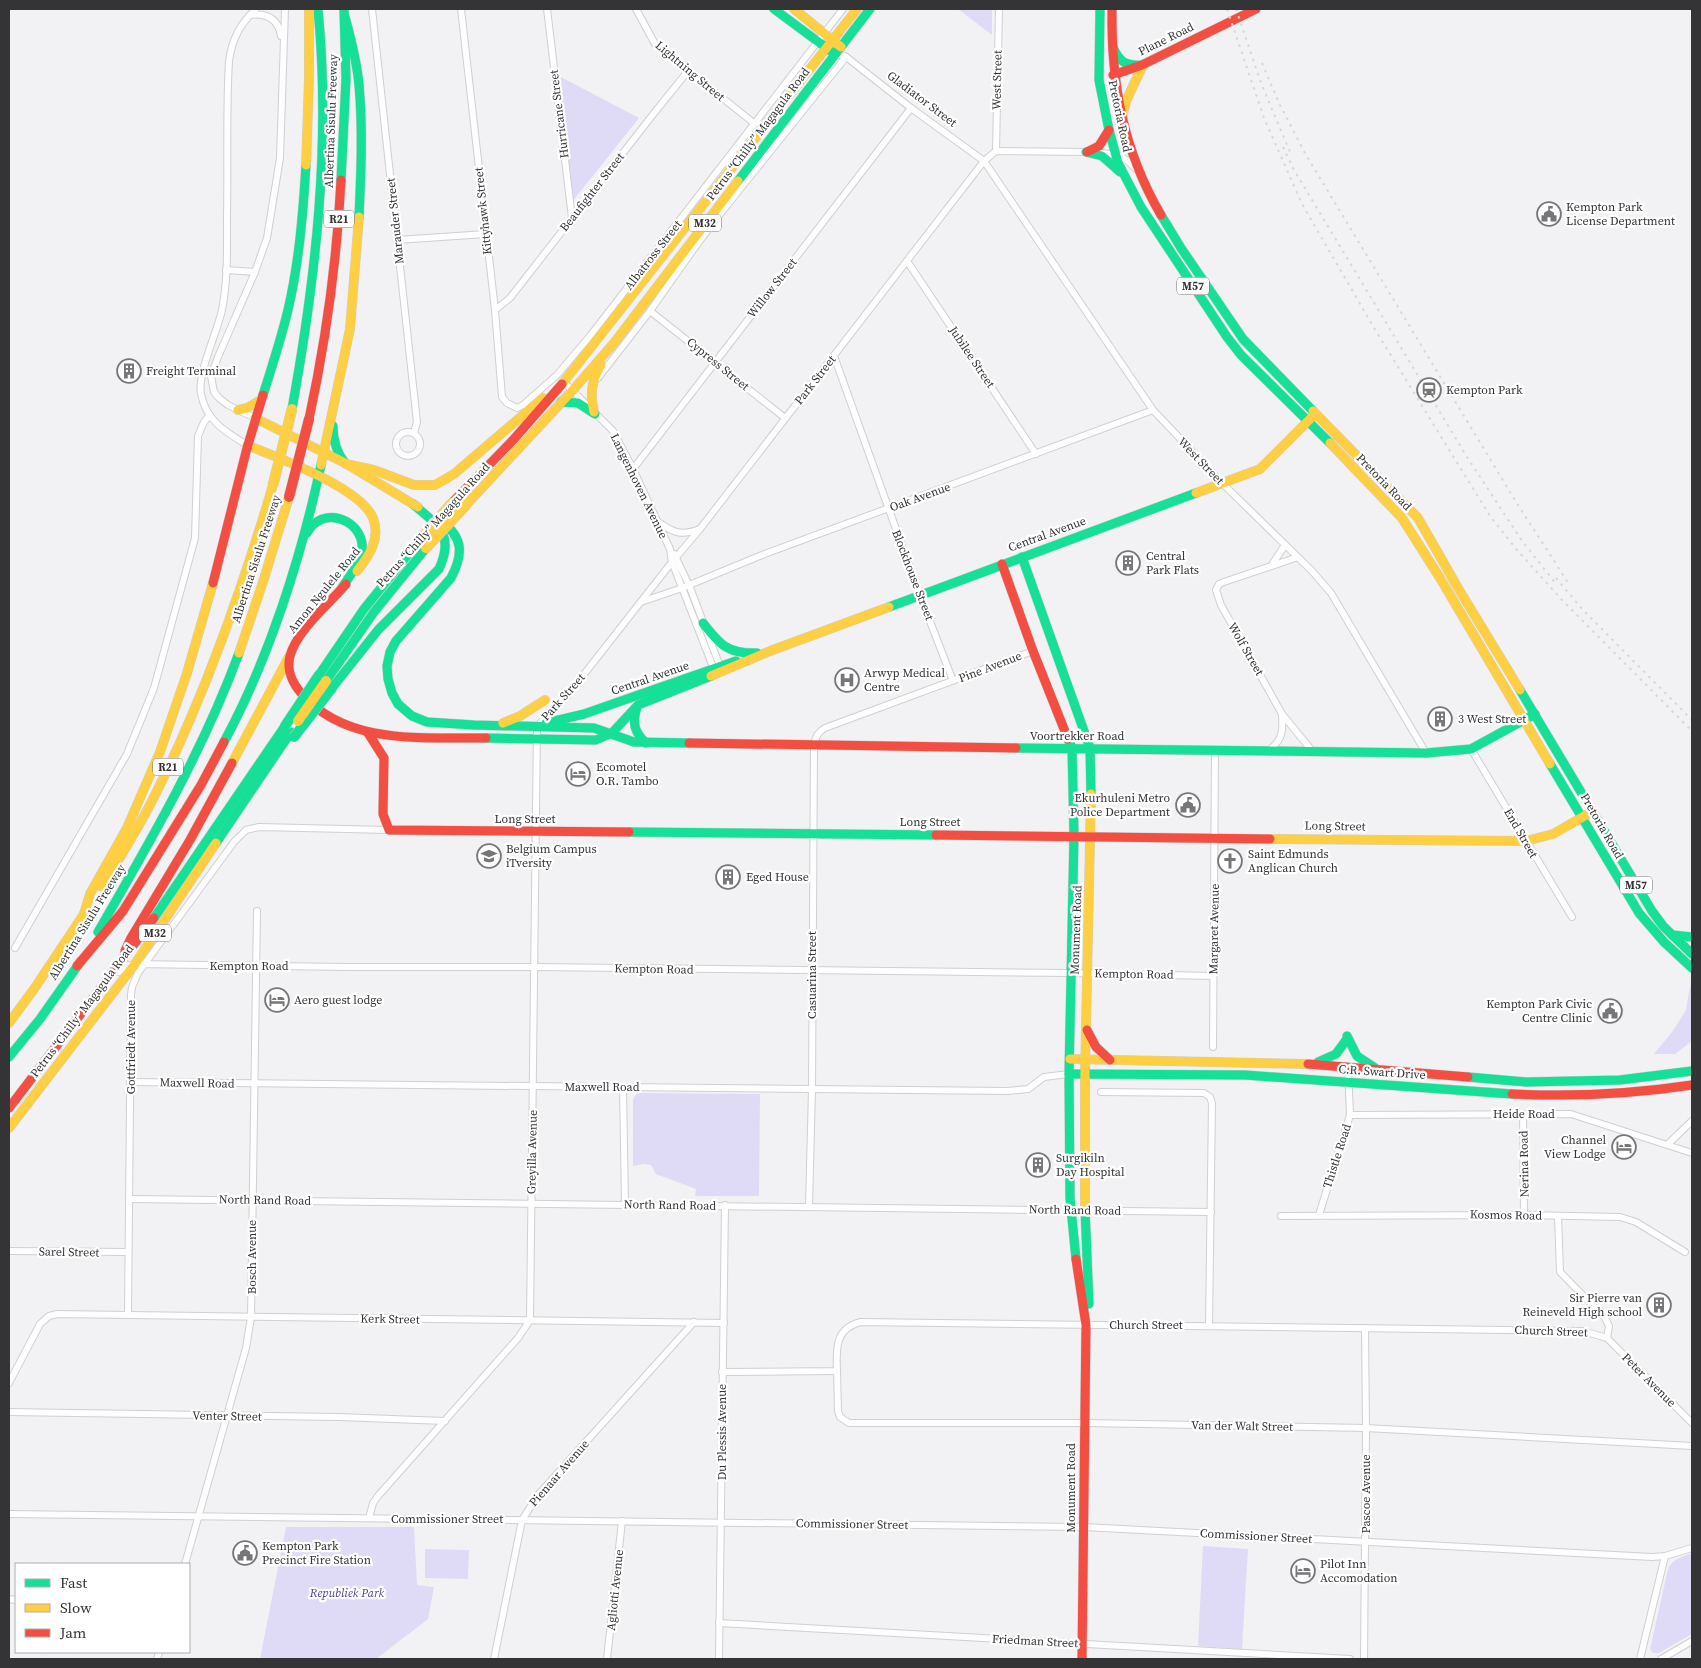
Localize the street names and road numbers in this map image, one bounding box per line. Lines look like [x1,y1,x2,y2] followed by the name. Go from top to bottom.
[1136,19,1197,59] street label: Plane Road
[652,37,728,105] street label: Lightning Street
[988,50,1006,110] street label: West Street
[321,53,341,188] street label: Albertina Sisulu Freeway
[703,64,813,204] street label: Petrus “Chilly” Magagula Road
[884,67,960,131] street label: Gladiator Street
[546,69,572,159] street label: Hurricane Street
[1105,79,1135,154] street label: Pretoria Road
[556,149,628,235] street label: Beaufighter Street
[470,166,496,255] street label: Kittyhawk Street
[383,177,407,265] street label: Marauder Street
[324,210,354,228] road number: R21
[689,214,721,232] road number: M32
[621,217,685,293] street label: Albatross Street
[744,255,800,321] street label: Willow Street
[1177,278,1209,294] road number: M57
[945,322,999,391] street label: Jubilee Street
[683,334,753,394] street label: Cypress Street
[791,352,839,408] street label: Park Street
[607,431,671,541] street label: Langenhoven Avenue
[1174,434,1228,488] street label: West Street
[1353,450,1415,514] street label: Pretoria Road
[373,459,493,591] street label: Petrus “Chilly” Magagula Road
[887,479,953,515] street label: Oak Avenue
[228,492,285,625] street label: Albertina Sisulu Freeway
[1006,513,1088,555] street label: Central Avenue
[888,527,938,623] street label: Blockhouse Street
[284,543,364,636] street label: Amon Ngulele Road
[1224,620,1268,679] street label: Wolf Street
[956,648,1024,686] street label: Pine Avenue
[609,657,691,699] street label: Central Avenue
[537,670,589,724] street label: Park Street
[1030,728,1125,744] street label: Voortrekker Road
[153,759,183,776] road number: R21
[1577,790,1627,862] street label: Pretoria Road
[1500,805,1542,861] street label: End Street
[494,811,556,827] street label: Long Street
[899,814,961,830] street label: Long Street
[1304,817,1366,835] street label: Long Street
[45,860,130,983] street label: Albertina Sisulu Freeway
[1620,876,1652,894] road number: M57
[1205,883,1223,975] street label: Margaret Avenue
[1066,885,1086,975] street label: Monument Road
[139,924,171,941] road number: M32
[804,931,820,1019] street label: Casuarina Street
[27,941,137,1081] street label: Petrus “Chilly” Magagula Road
[209,958,289,974] street label: Kempton Road
[614,960,694,978] street label: Kempton Road
[1094,965,1174,983] street label: Kempton Road
[123,1000,139,1094] street label: Gottfriedt Avenue
[1338,1061,1426,1083] street label: C.R. Swart Drive
[159,1074,235,1092] street label: Maxwell Road
[564,1079,640,1095] street label: Maxwell Road
[1493,1106,1555,1122] street label: Heide Road
[523,1110,541,1194] street label: Greyilla Avenue
[1319,1122,1355,1190] street label: Thistle Road
[1515,1130,1533,1198] street label: Nerina Road
[219,1191,312,1209] street label: North Rand Road
[624,1196,717,1214] street label: North Rand Road
[1029,1201,1122,1219] street label: North Rand Road
[1470,1206,1542,1224] street label: Kosmos Road
[244,1220,260,1294] street label: Bosch Avenue
[39,1243,100,1261] street label: Sarel Street
[360,1310,420,1328] street label: Kerk Street
[1109,1317,1183,1333] street label: Church Street
[1514,1322,1588,1340] street label: Church Street
[1619,1350,1679,1410] street label: Peter Avenue
[714,1384,730,1480] street label: Du Plessis Avenue
[192,1407,262,1425] street label: Venter Street
[1191,1417,1293,1435] street label: Van der Walt Street
[526,1436,592,1510] street label: Pienaar Avenue
[1063,1443,1079,1533] street label: Monument Road
[1358,1454,1374,1534] street label: Pascoe Avenue
[391,1511,503,1527] street label: Commissioner Street
[796,1515,908,1533] street label: Commissioner Street
[1200,1525,1313,1547] street label: Commissioner Street
[603,1549,627,1631] street label: Agliotti Avenue
[992,1631,1079,1651] street label: Friedman Street

